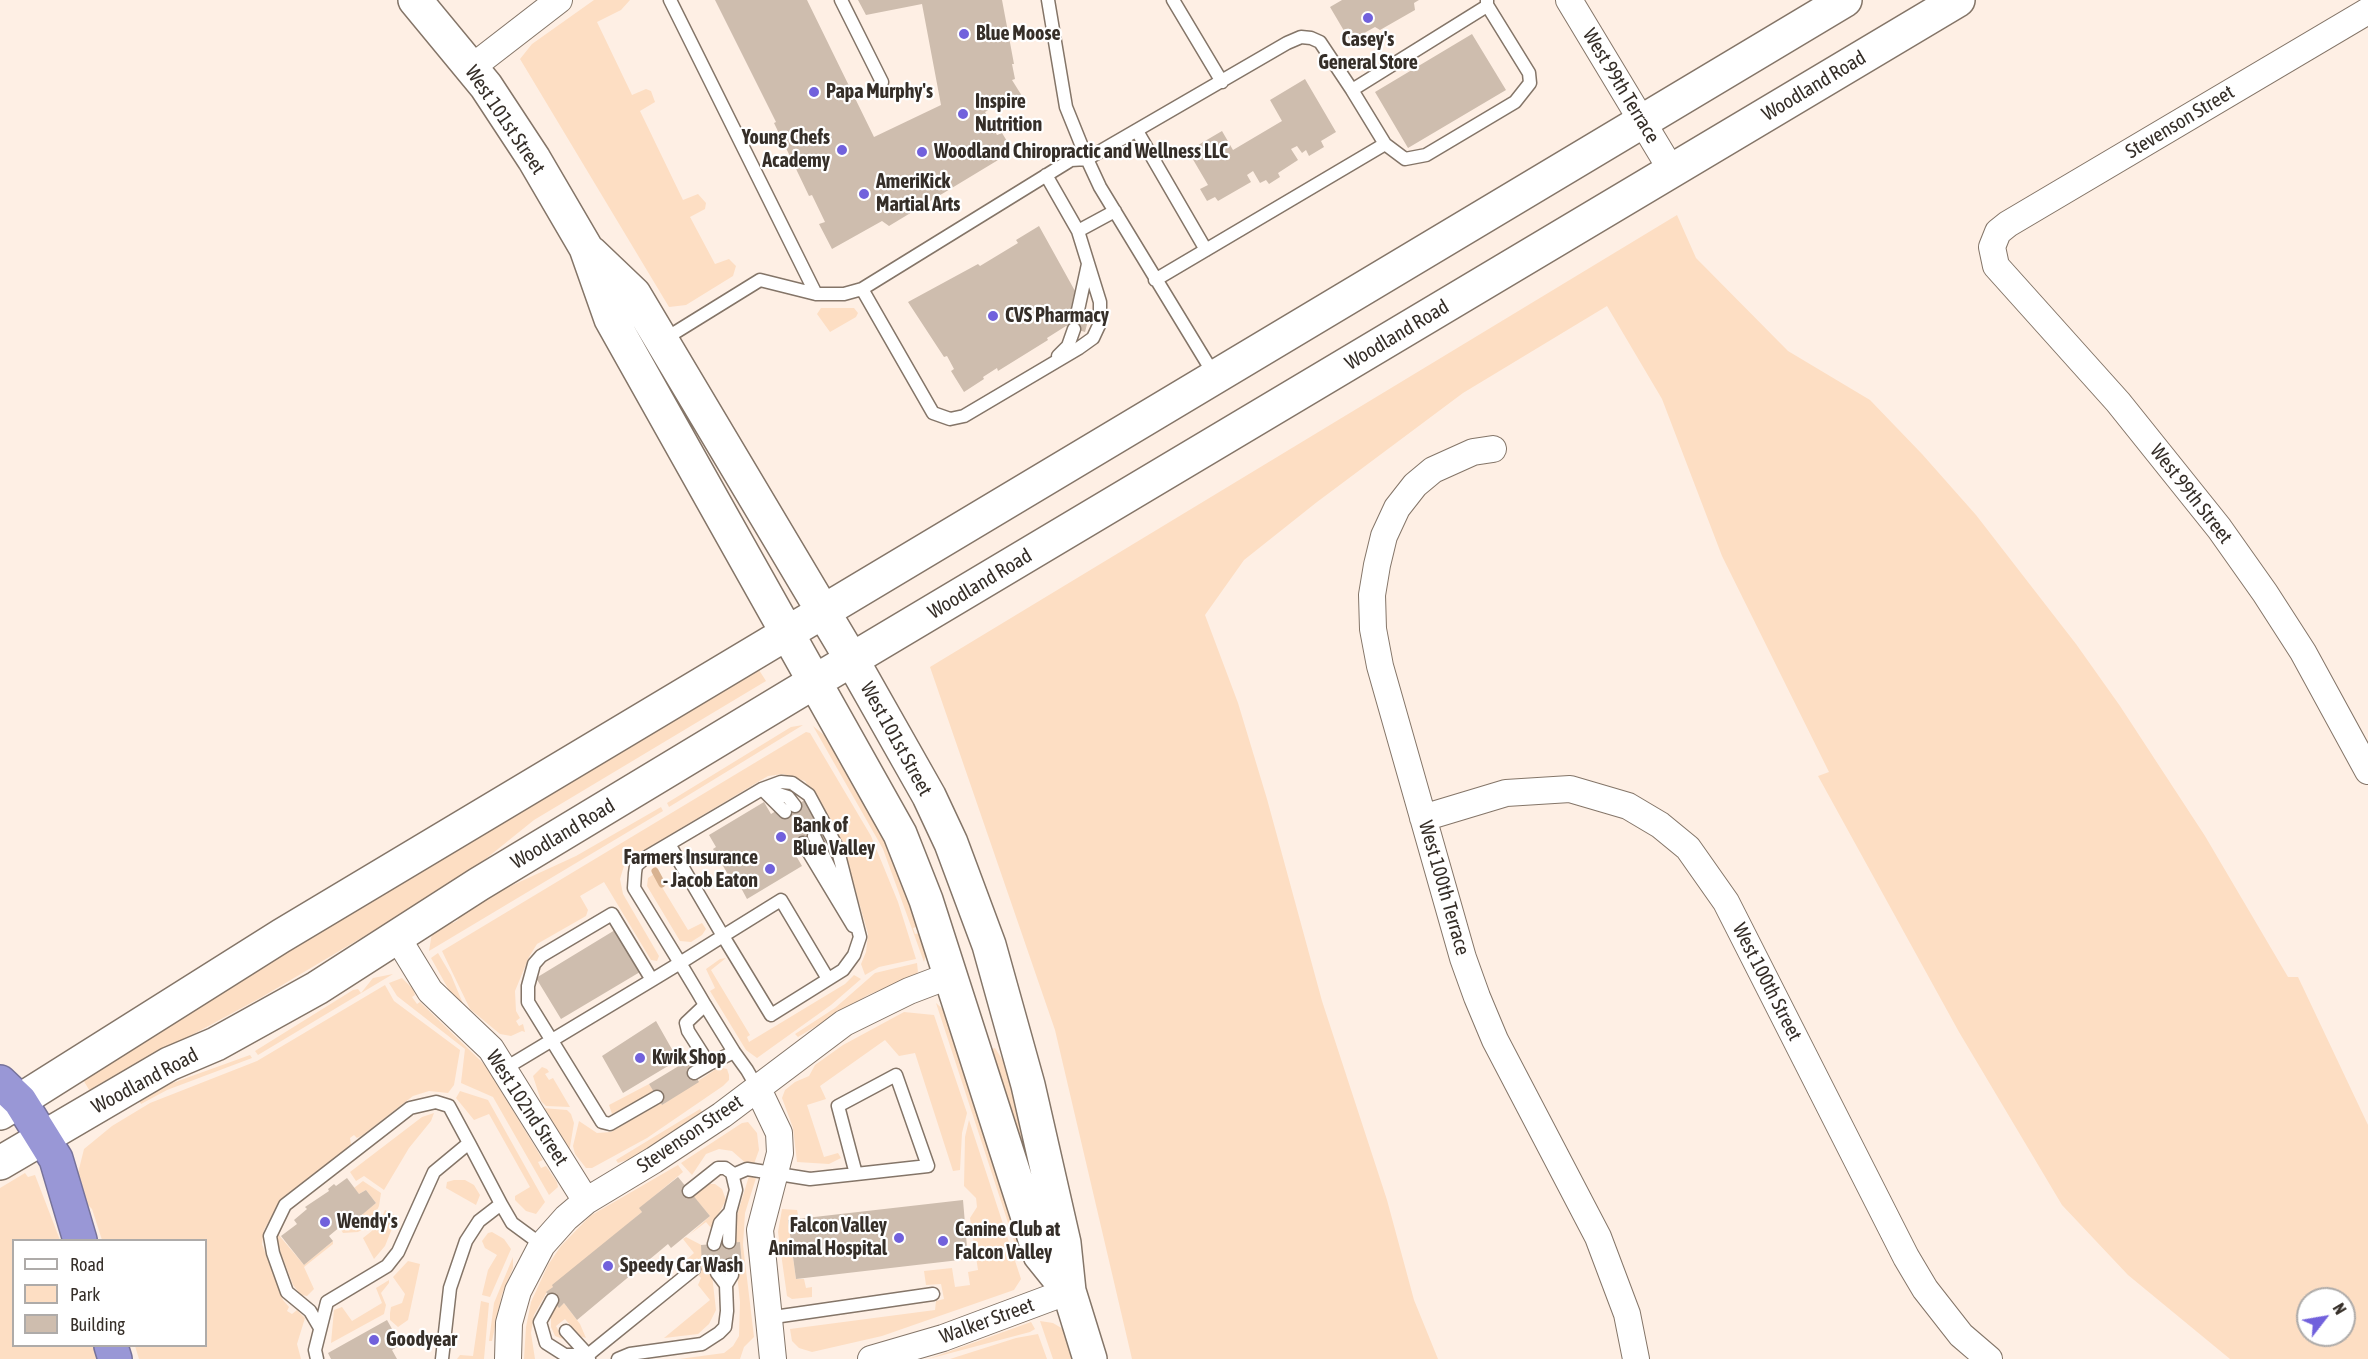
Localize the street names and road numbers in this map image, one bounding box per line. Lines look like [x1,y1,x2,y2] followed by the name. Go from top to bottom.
[1577,24,1665,148] street label: West 99th Terrace
[1758,46,1870,126] street label: Woodland Road
[460,61,550,179] street label: West 101st Street
[2121,80,2239,164] street label: Stevenson Street
[1341,295,1453,375] street label: Woodland Road
[2145,440,2237,548] street label: West 99th Street
[924,544,1036,624] street label: Woodland Road
[855,678,937,800] street label: West 101st Street
[507,794,619,874] street label: Woodland Road
[1413,818,1475,958] street label: West 100th Terrace
[1727,919,1807,1045] street label: West 100th Street
[88,1043,202,1119] street label: Woodland Road
[481,1046,573,1170] street label: West 102nd Street
[633,1090,747,1178] street label: Stevenson Street
[937,1293,1037,1349] street label: Walker Street

